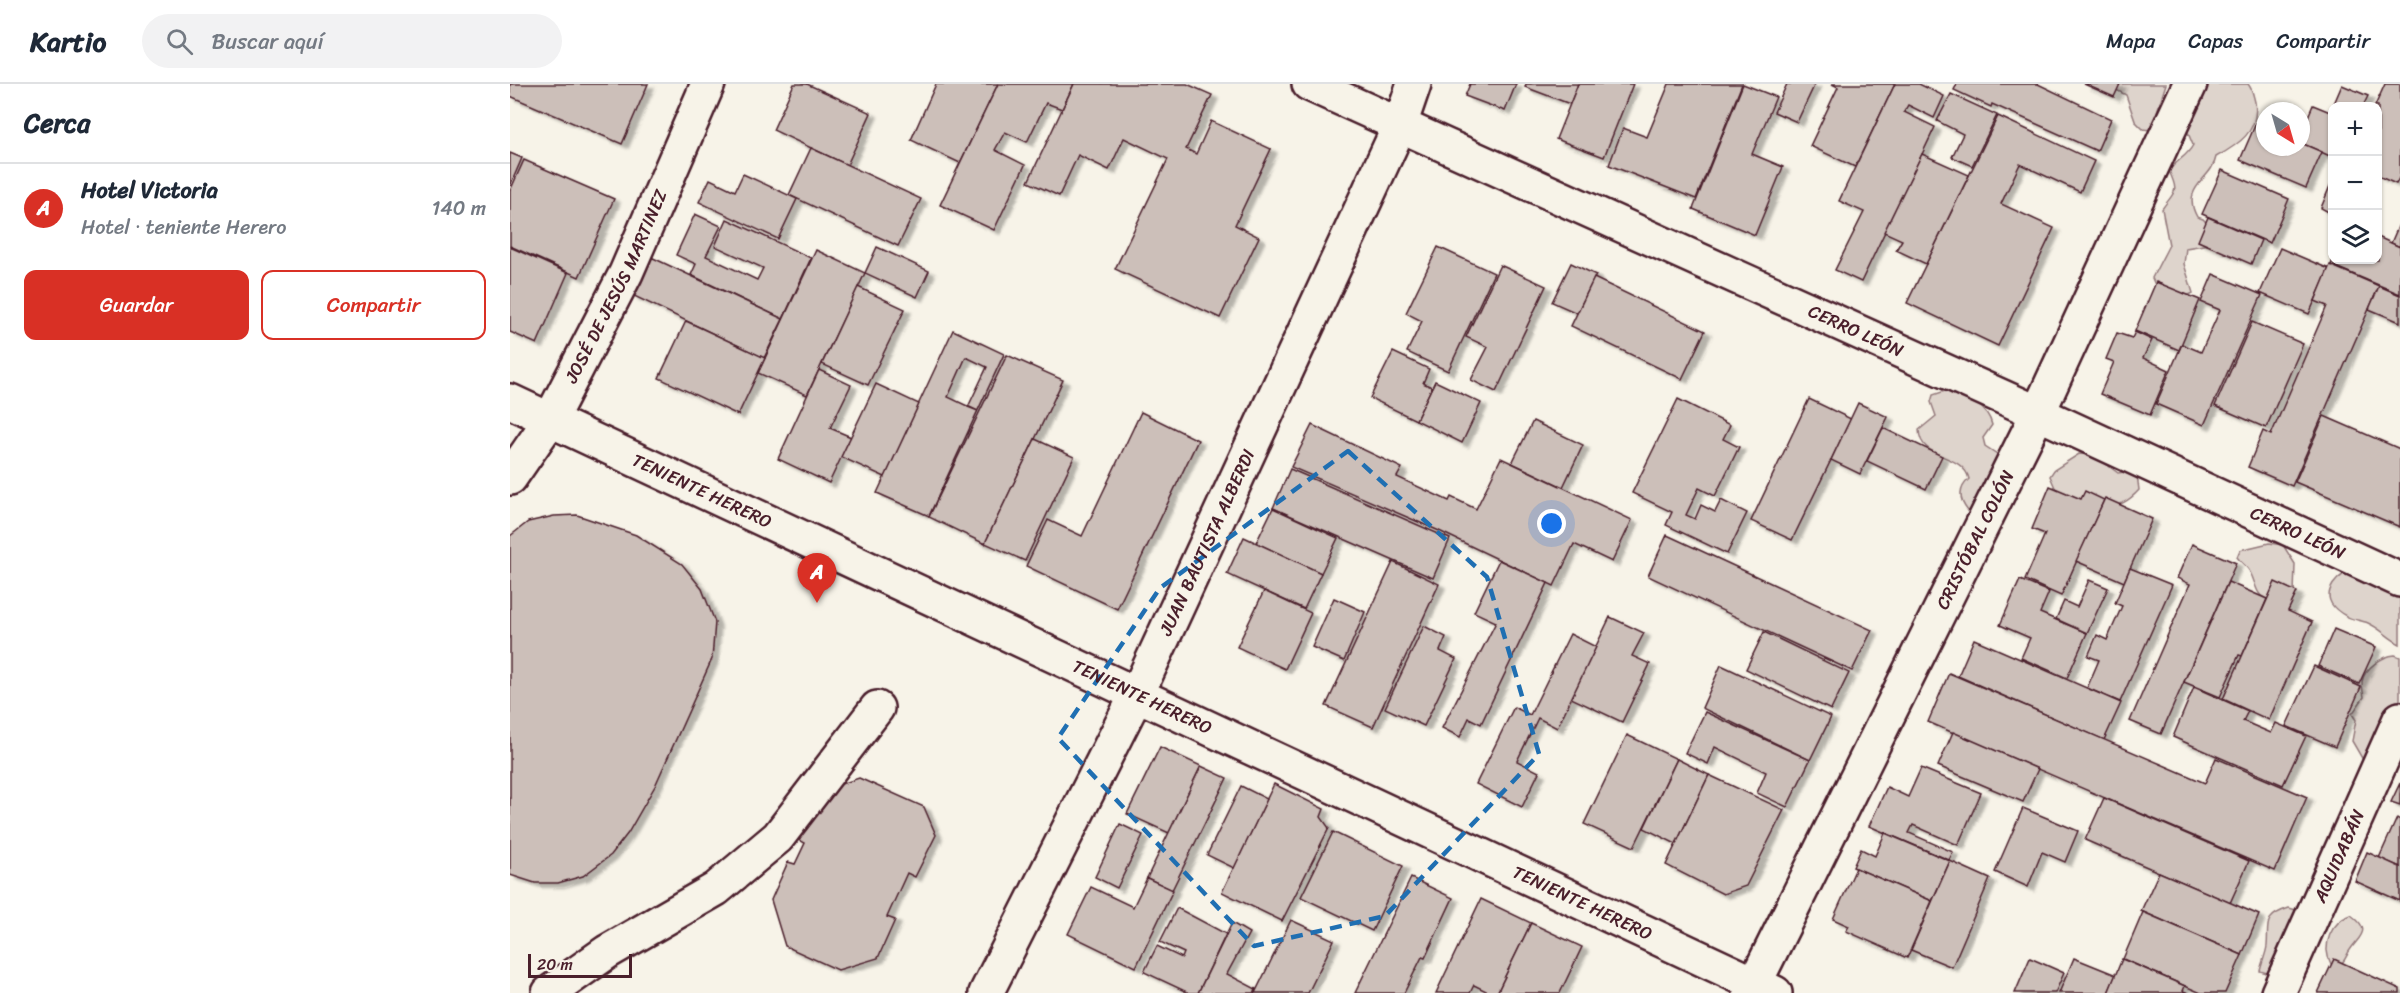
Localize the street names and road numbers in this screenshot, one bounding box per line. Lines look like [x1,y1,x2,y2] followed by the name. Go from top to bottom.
[555,183,677,390] street label: JOSÉ DE JESÚS MARTINEZ
[1803,295,1909,366] street label: CERRO LEÓN
[1150,443,1264,642] street label: JUAN BAUTISTA ALBERDI
[627,444,777,537] street label: TENIENTE HERERO
[1927,464,2023,615] street label: CRISTÓBAL COLÓN
[2245,497,2351,569] street label: CERRO LEÓN
[1067,650,1218,743] street label: TENIENTE HERERO
[2304,804,2374,909] street label: AQUIDABÁN
[1507,856,1658,949] street label: TENIENTE HERERO

